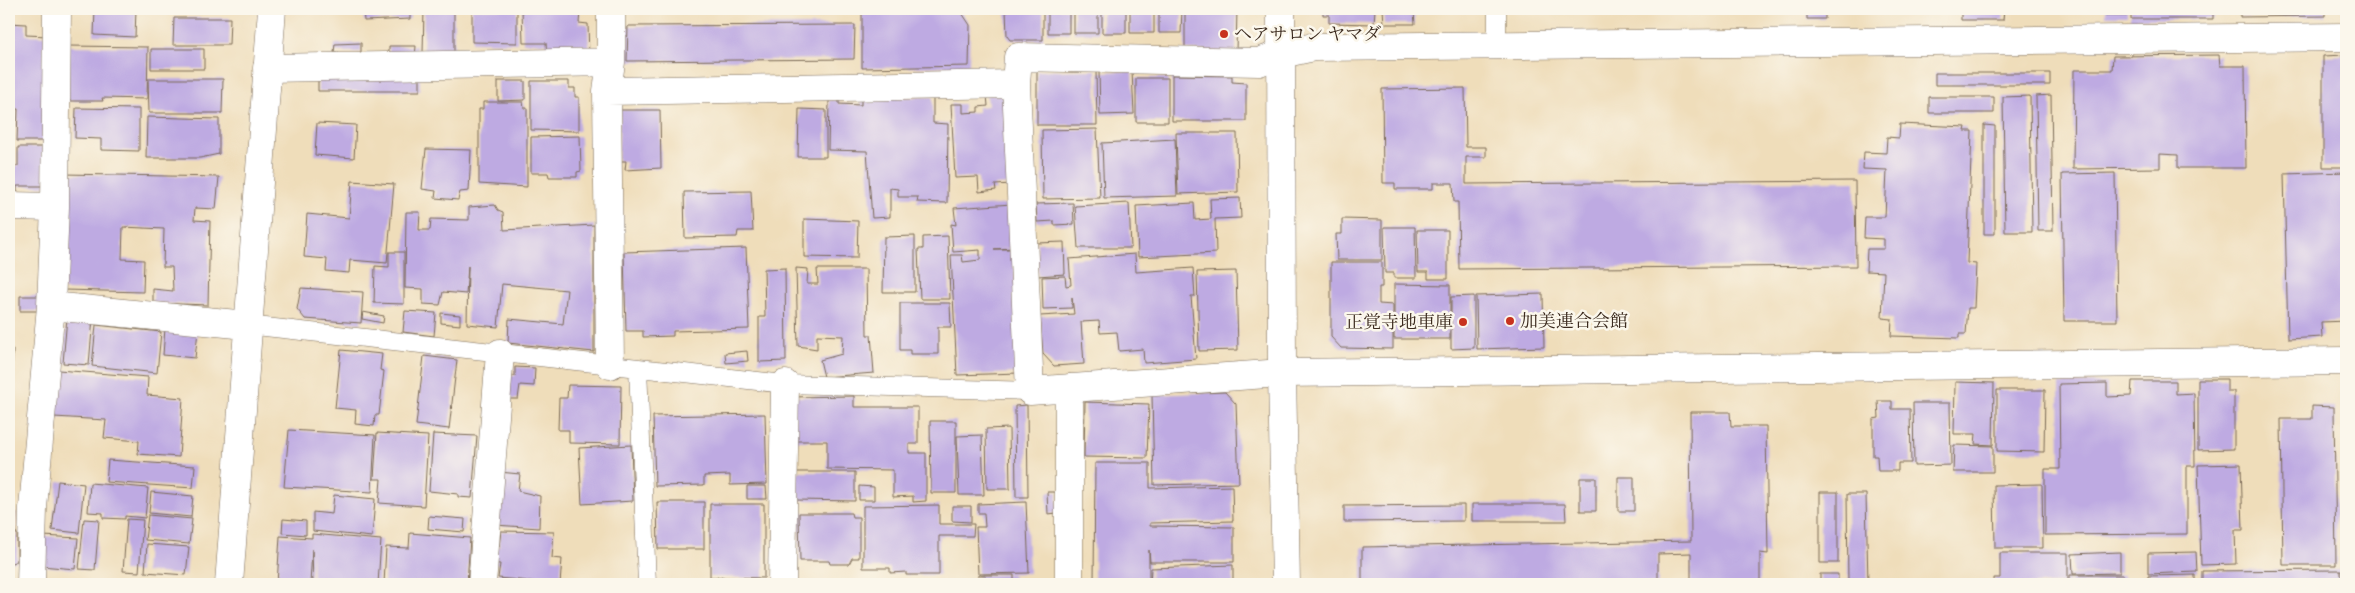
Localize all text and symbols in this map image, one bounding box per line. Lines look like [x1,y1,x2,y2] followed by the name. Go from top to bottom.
[1234,23,1381,49] place label: ヘアサロン ヤマダ
[1218,28,1230,40] marker: ヘアサロン ヤマダ
[1520,310,1628,336] place label: 加美連合会館
[1345,311,1453,337] place label: 正覚寺地車庫
[1504,315,1516,327] marker: 加美連合会館
[1457,316,1469,328] marker: 正覚寺地車庫

